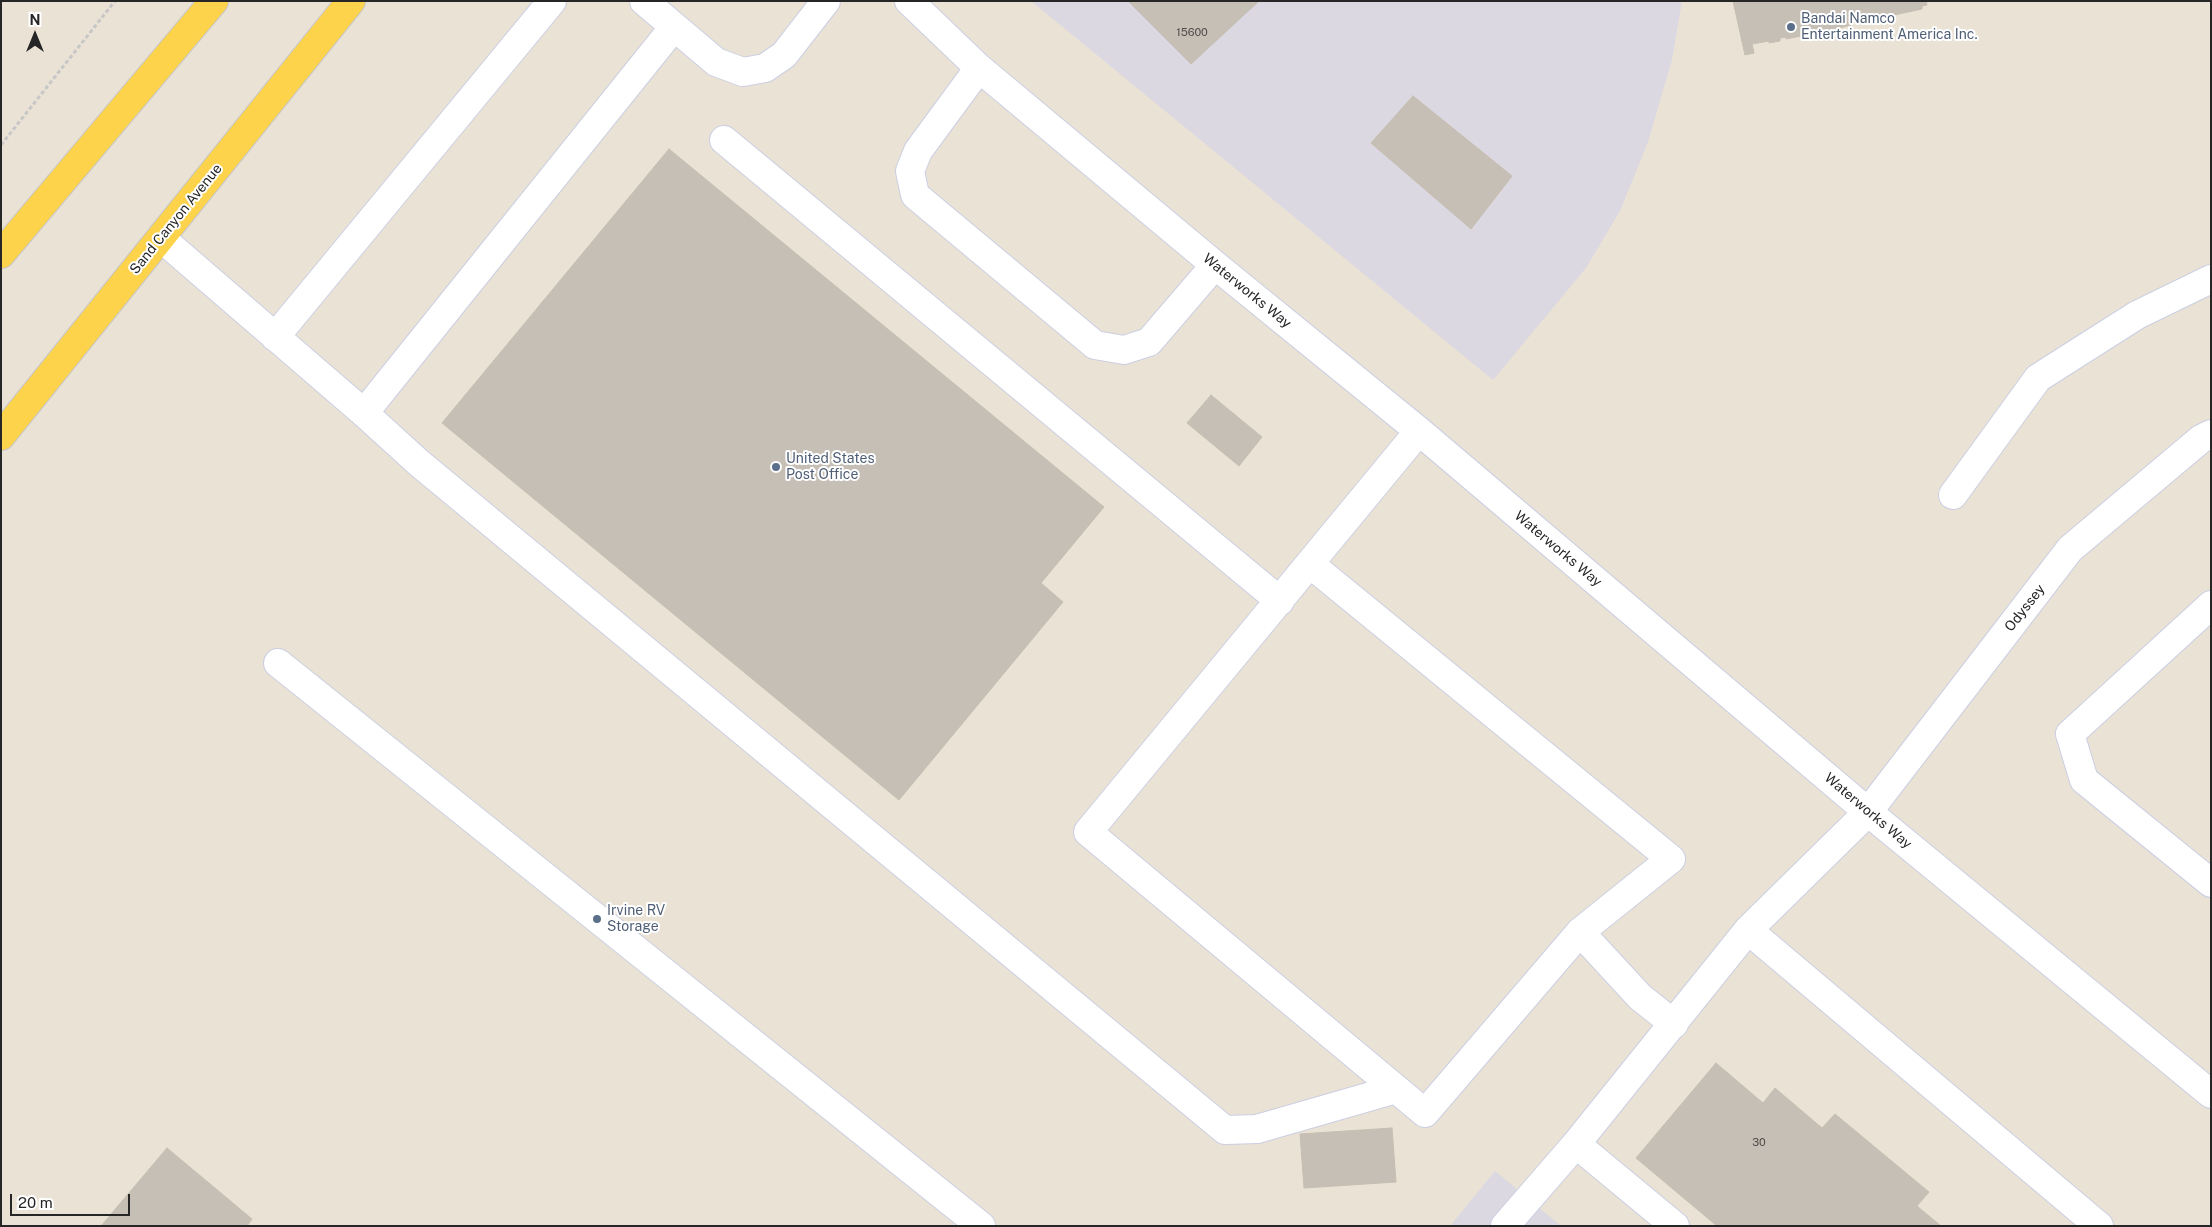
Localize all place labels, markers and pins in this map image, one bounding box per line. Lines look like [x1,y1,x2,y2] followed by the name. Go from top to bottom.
[1801,11,1978,44] place label: Bandai Namco Entertainment America Inc.
[1785,21,1797,33] marker: Bandai Namco Entertainment America Inc.
[786,451,874,484] place label: United States Post Office
[770,461,782,473] marker: United States Post Office
[607,903,665,936] place label: Irvine RV Storage
[591,913,603,925] marker: Irvine RV Storage

